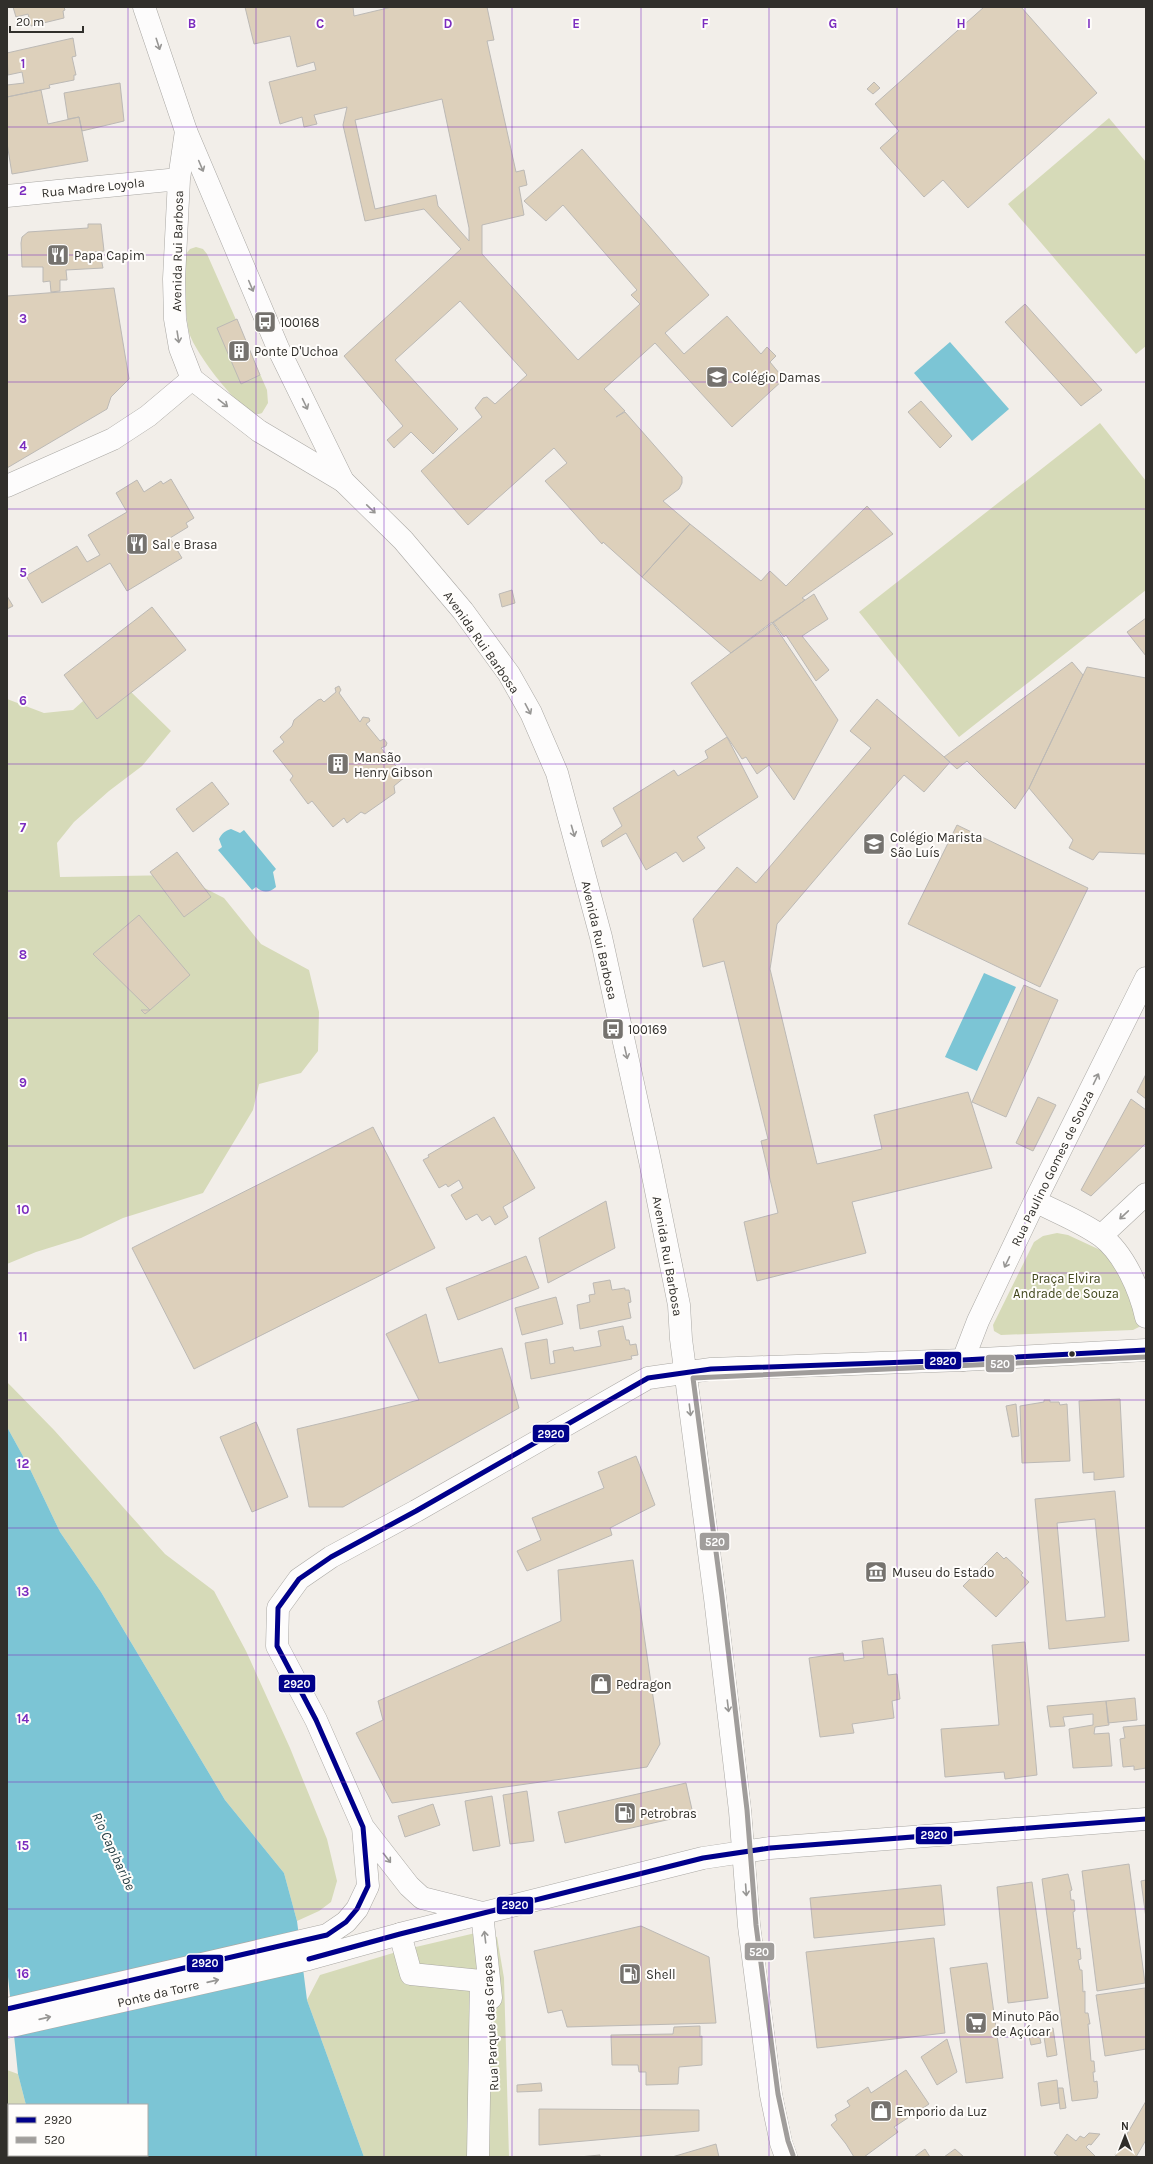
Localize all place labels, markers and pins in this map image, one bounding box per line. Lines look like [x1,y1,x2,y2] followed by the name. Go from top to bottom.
[45,242,71,268] restaurant icon: Papa Capim
[74,248,145,263] place label: Papa Capim
[252,309,278,335] bus stop icon: 100168
[280,315,319,330] place label: 100168
[226,338,252,364] building icon: Ponte D'Uchoa
[254,344,338,359] place label: Ponte D'Uchoa
[704,364,730,390] school or university icon: Colégio Damas
[732,370,821,385] place label: Colégio Damas
[124,531,150,557] restaurant icon: Sal e Brasa
[152,537,217,552] place label: Sal e Brasa
[354,750,433,780] place label: Mansão Henry Gibson
[325,751,351,777] building icon: Mansão Henry Gibson
[890,830,982,860] place label: Colégio Marista São Luís
[861,831,887,857] school or university icon: Colégio Marista São Luís
[600,1016,626,1042] bus stop icon: 100169
[628,1022,667,1037] place label: 100169
[1067,1349,1077,1359] unlabelled marker
[863,1559,889,1585] museum icon: Museu do Estado
[892,1565,994,1580] place label: Museu do Estado
[588,1671,614,1697] shop icon: Pedragon
[616,1677,672,1692] place label: Pedragon
[612,1800,638,1826] fuel station icon: Petrobras
[640,1806,697,1821] place label: Petrobras
[617,1961,643,1987] fuel station icon: Shell
[646,1967,676,1982] place label: Shell
[992,2009,1059,2039] place label: Minuto Pão de Açúcar
[963,2010,989,2036] supermarket icon: Minuto Pão de Açúcar
[868,2098,894,2124] shop icon: Emporio da Luz
[896,2104,987,2119] place label: Emporio da Luz

